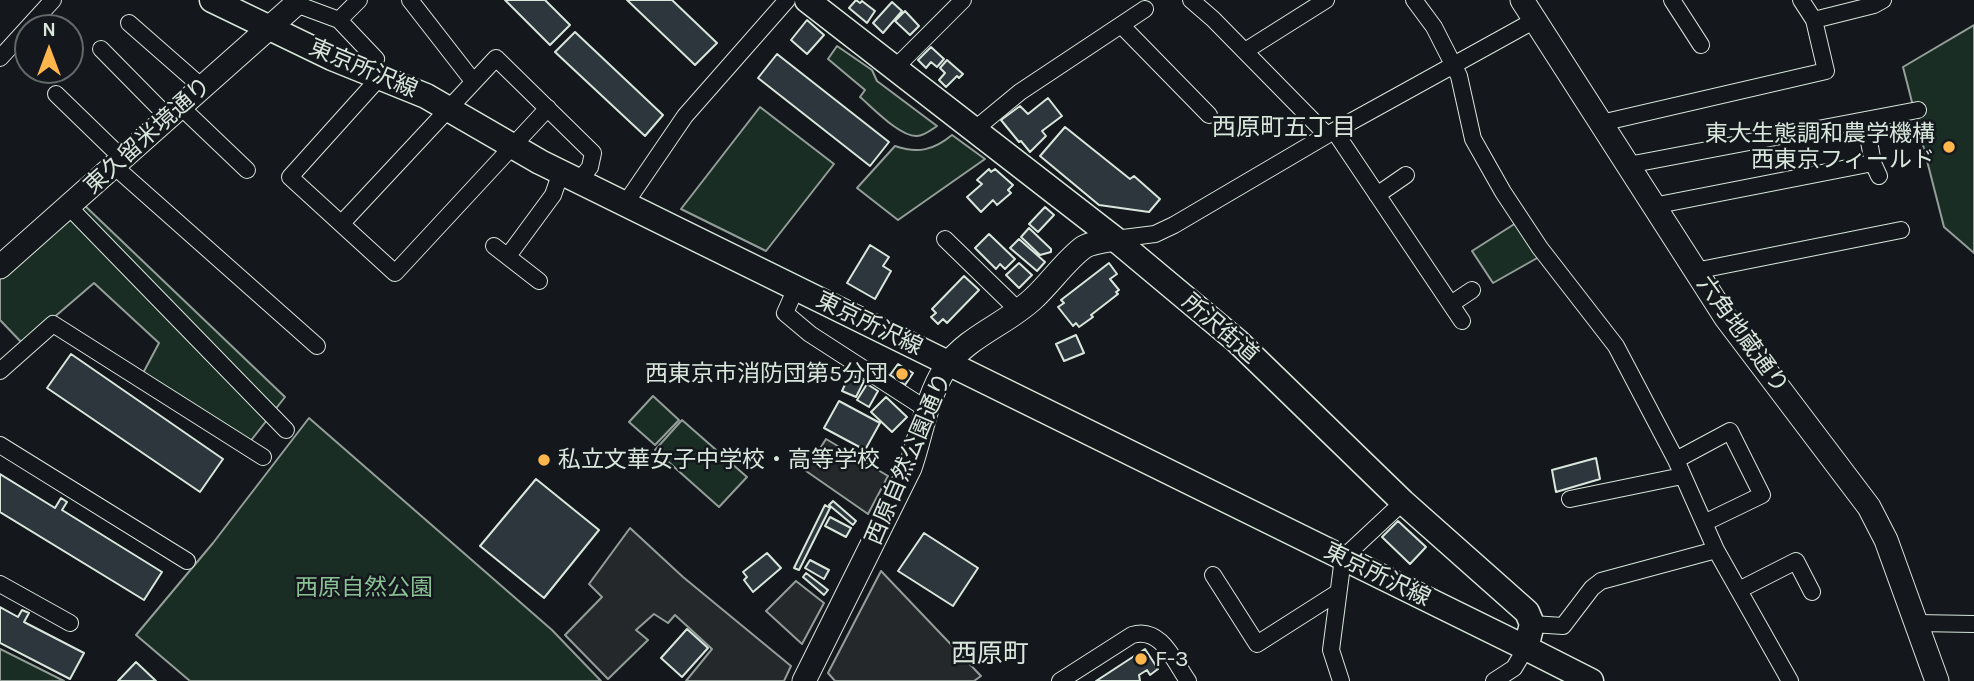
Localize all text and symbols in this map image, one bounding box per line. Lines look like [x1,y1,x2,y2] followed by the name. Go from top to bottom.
[14,14,84,84] north arrow
[42,19,56,41] text: N
[305,34,421,104] street label: 東京所沢線
[79,72,217,200] street label: 東久留米境通り
[1212,114,1356,142] district label: 西原町五丁目
[1705,120,1935,174] place label: 東大生態調和農学機構 西東京フィールド
[1941,139,1957,155] marker: 東大生態調和農学機構 西東京フィールド
[1690,271,1794,399] street label: 六角地蔵通り
[811,286,927,362] street label: 東京所沢線
[1176,288,1264,370] street label: 所沢街道
[645,360,888,388] place label: 西東京市消防団第5分団
[894,366,910,382] marker: 西東京市消防団第5分団
[860,369,958,549] street label: 西原自然公園通り
[558,446,880,474] place label: 私立文華女子中学校・高等学校
[536,452,552,468] marker: 私立文華女子中学校・高等学校
[1319,537,1435,613] street label: 東京所沢線
[295,574,433,602] park label: 西原自然公園
[951,639,1029,671] district label: 西原町
[1155,645,1189,673] place label: F-3
[1133,651,1149,667] marker: F-3

